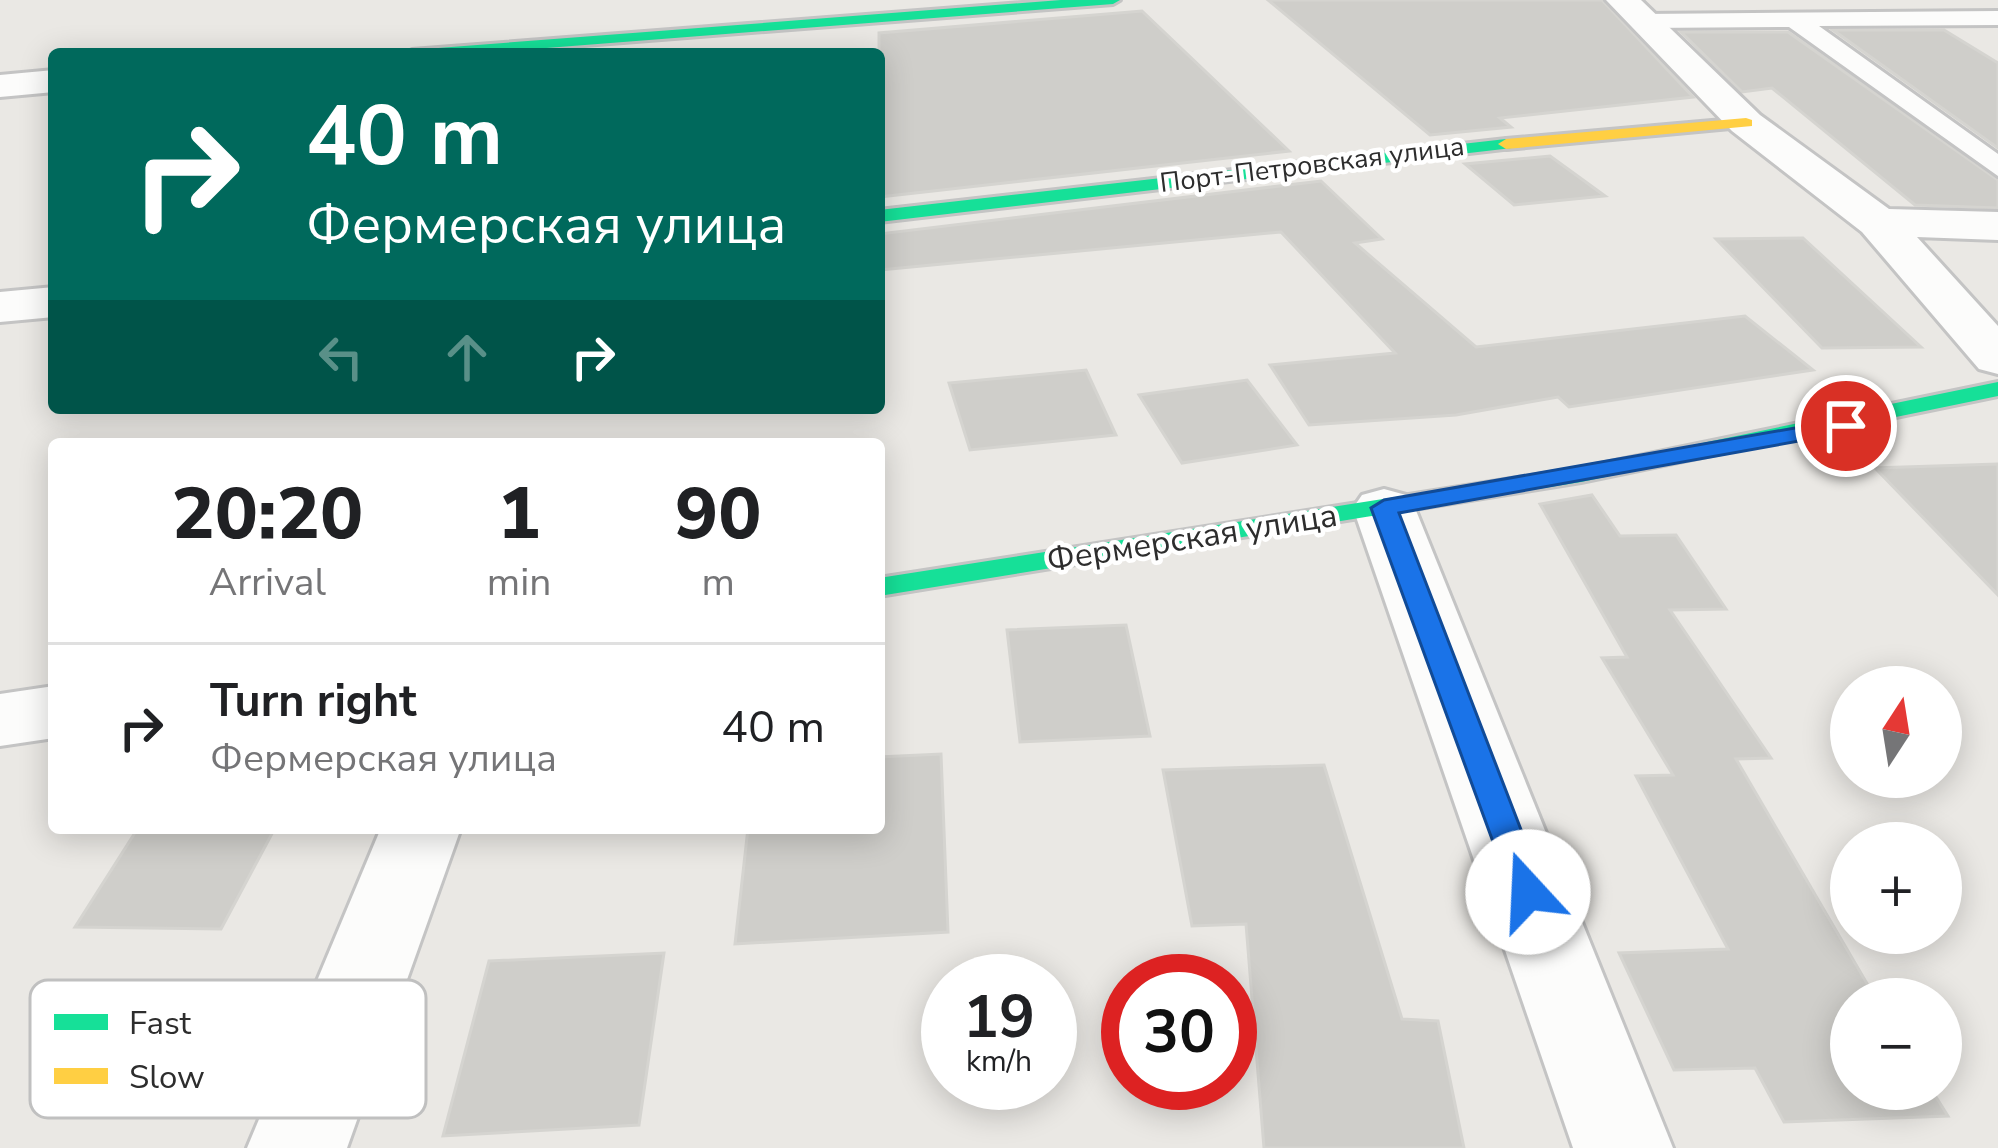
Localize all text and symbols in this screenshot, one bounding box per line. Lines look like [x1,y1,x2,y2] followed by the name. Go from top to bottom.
[306,79,503,194] text: 40 m
[108,96,264,252] icon: right
[1158,128,1466,202] street label: Порт-Петровская улица
[306,188,786,262] text: Фермерская улица
[308,324,374,390] icon: left
[434,324,500,390] icon: ahead
[560,324,626,390] icon: right
[1795,375,1897,477] pin
[1813,393,1879,459] icon: arrive
[172,465,363,563] text: 20:20
[497,465,541,563] text: 1
[675,465,761,563] text: 90
[1043,493,1341,583] street label: Фермерская улица
[209,556,326,609] text: Arrival
[487,556,551,609] text: min
[701,556,735,609] text: m
[1830,666,1962,798] north arrow
[1830,666,1962,1110] map controls
[210,671,417,732] text: Turn right
[108,695,174,761] icon: right
[721,697,825,758] text: 40 m
[210,732,557,785] text: Фермерская улица
[1830,822,1962,954] button: +
[1465,829,1591,955] position arrow
[1101,954,1257,1110] speed limit sign: 30
[963,976,1035,1058] text: 19
[1830,978,1962,1110] button: −
[30,980,426,1118] legend
[129,1001,192,1046] text: Fast
[966,1041,1032,1082] text: km/h
[129,1055,205,1100] text: Slow

